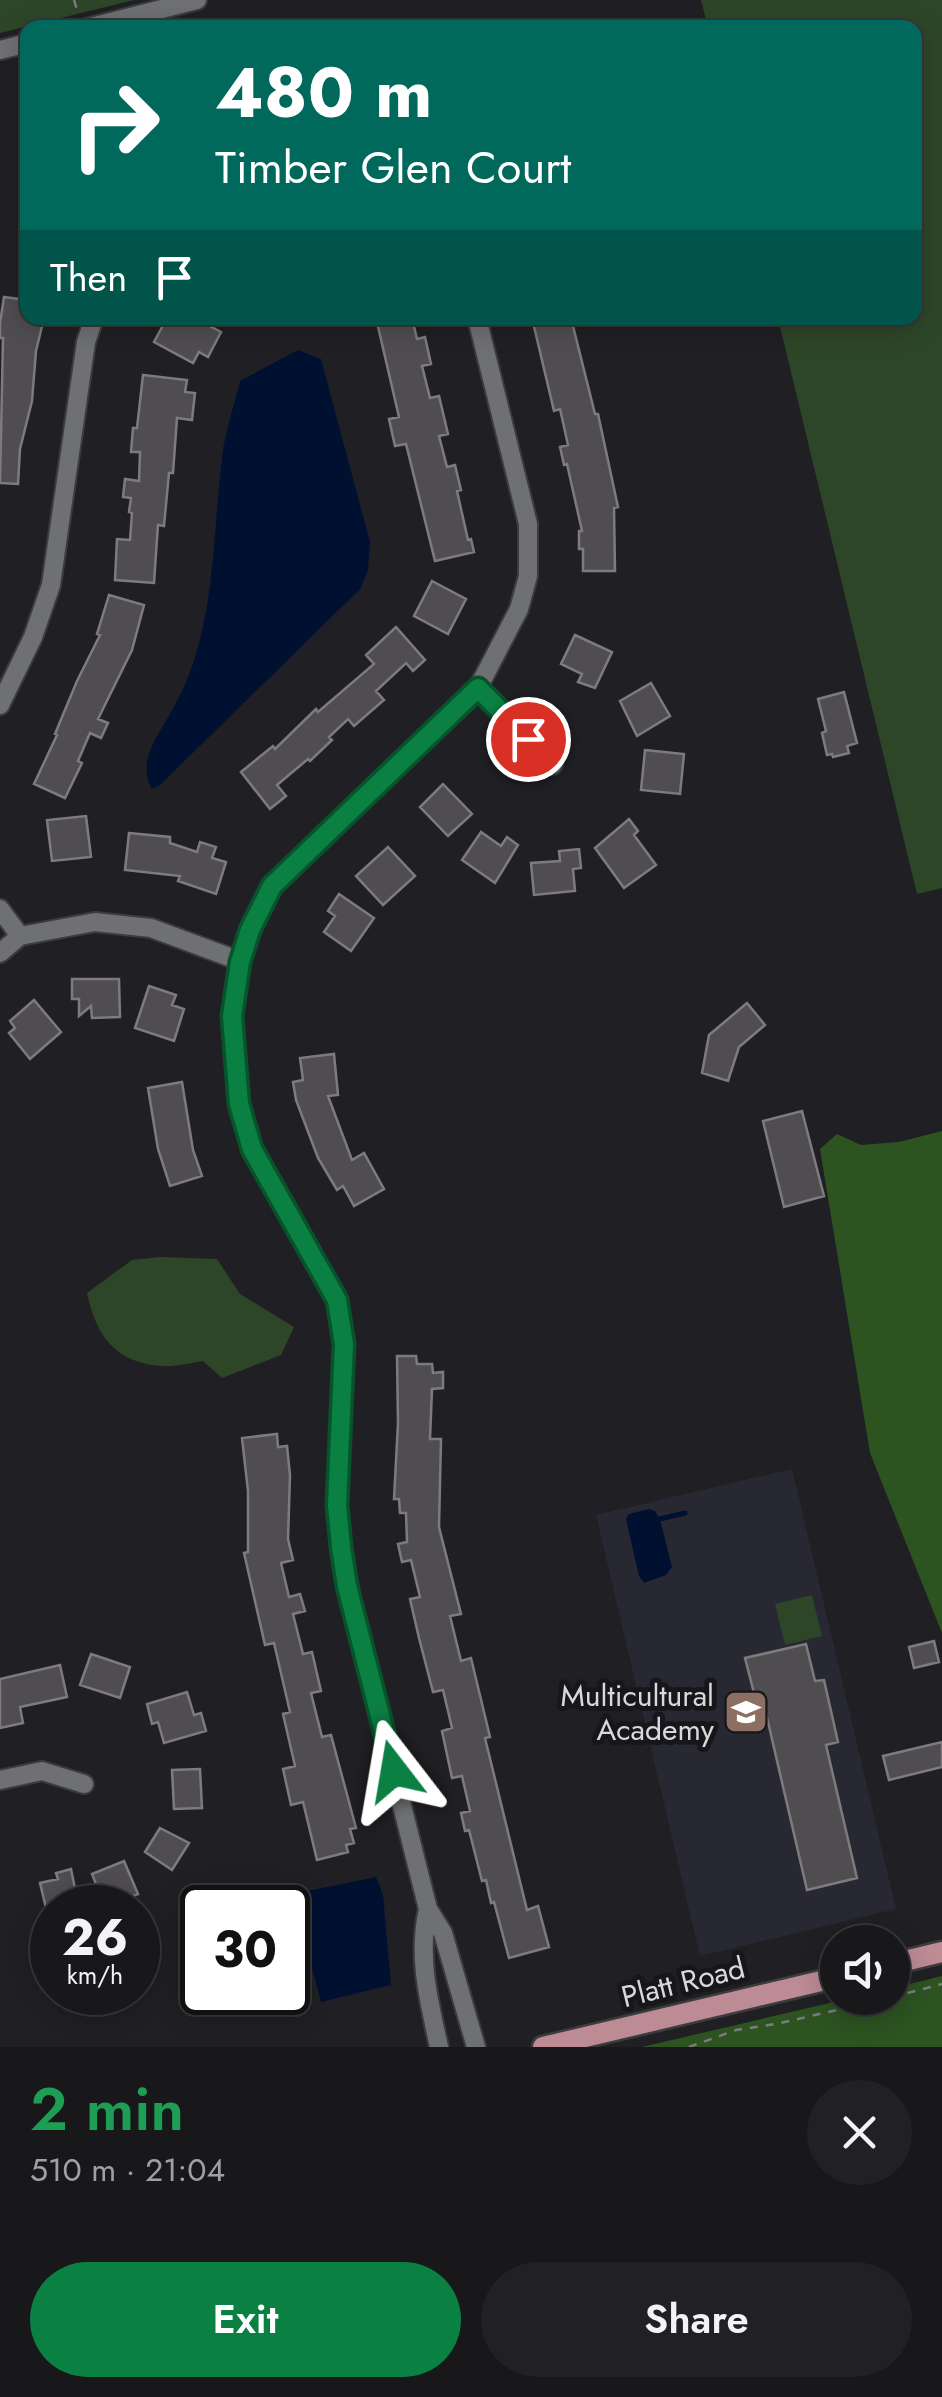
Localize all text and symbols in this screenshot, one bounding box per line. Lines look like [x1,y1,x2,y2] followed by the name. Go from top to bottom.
[215,42,433,143] text: 480 m
[50,60,180,190] icon: right
[215,135,571,200] text: Timber Glen Court
[50,250,127,305] text: Then
[147,250,202,305] icon: arrive
[486,697,571,782] pin
[501,712,556,767] icon: arrive
[560,1674,715,1751] place label: Multicultural Academy
[723,1689,769,1735] school or university icon: Multicultural Academy
[342,1719,446,1823] position arrow
[180,1885,310,2015] speed limit sign: 30
[62,1901,128,1974] text: 26
[820,1925,910,2015] map controls
[820,1925,910,2015] button: sound
[617,1946,749,2018] street label: Platt Road
[67,1957,123,1993] text: km/h
[30,2066,184,2153] text: 2 min
[807,2080,912,2185] button: close
[30,2147,225,2193] text: 510 m · 21:04
[30,2262,461,2377] button: Exit
[481,2262,912,2377] button: Share

